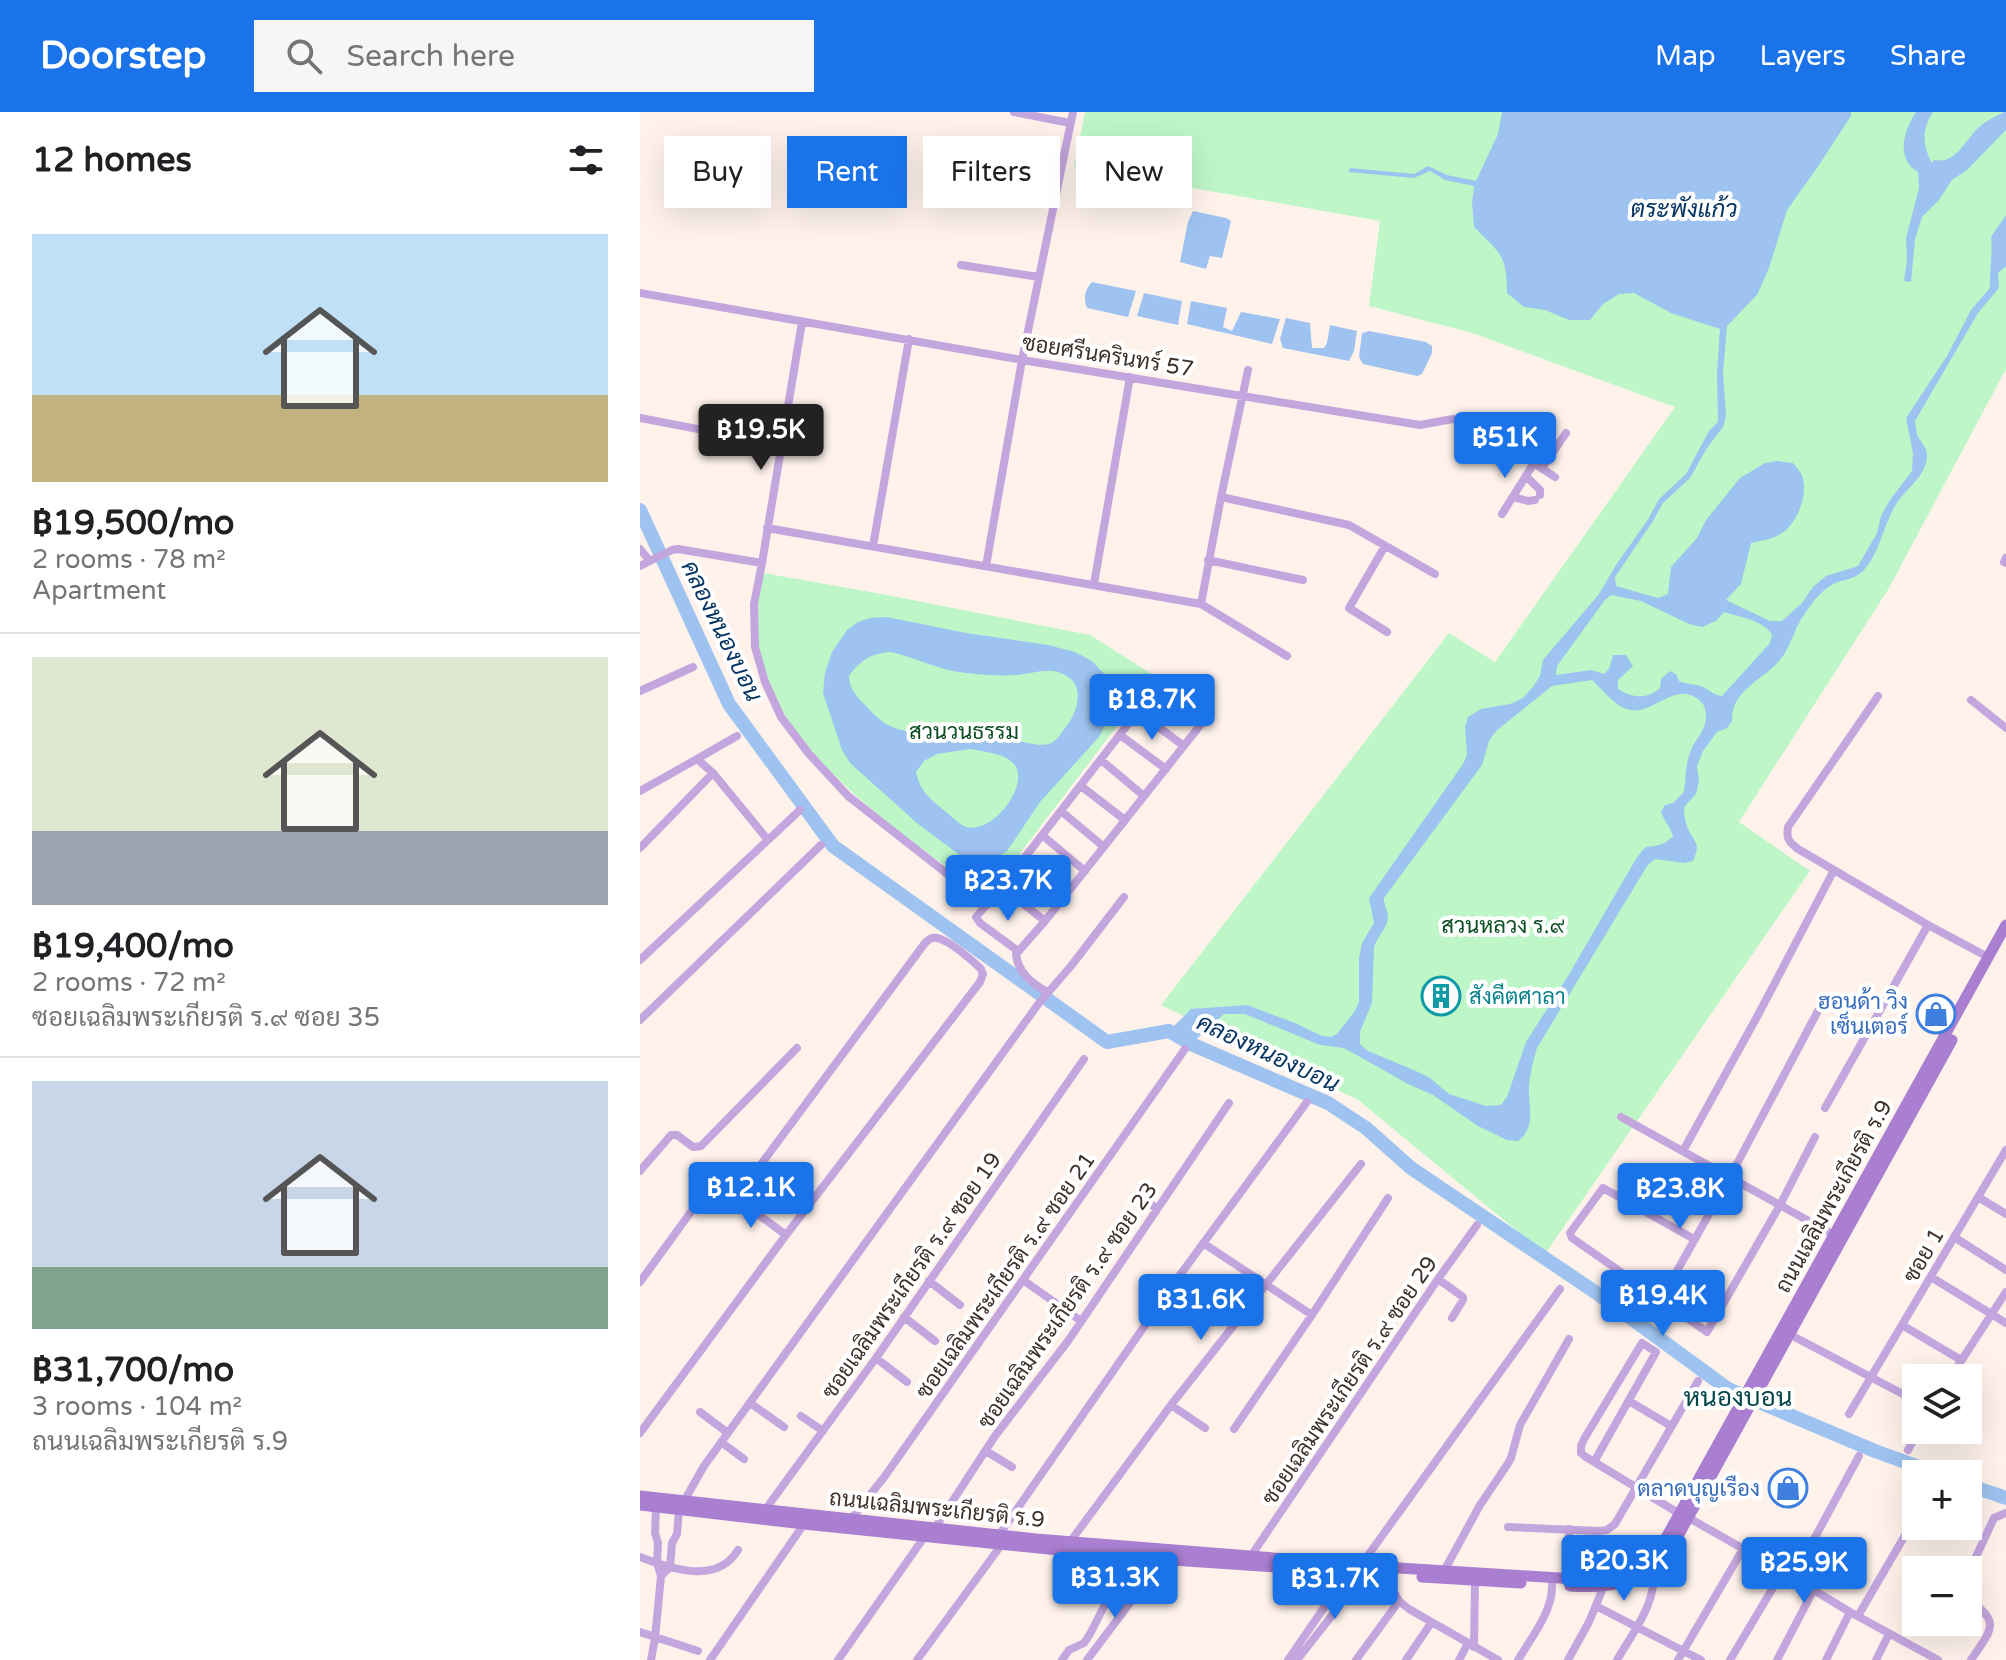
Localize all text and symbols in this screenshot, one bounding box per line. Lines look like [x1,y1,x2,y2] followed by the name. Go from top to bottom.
[254,20,814,92] search box
[40,33,206,79] text: Doorstep
[282,34,326,78] icon: search
[346,38,515,75] text: Search here
[1655,39,1716,73] text: Map
[1760,39,1846,73] text: Layers
[1890,39,1966,73] text: Share
[664,136,771,208] chip: Buy
[787,136,907,208] chip: Rent
[923,136,1060,208] chip: Filters
[1076,136,1192,208] chip: New
[564,138,608,182] icon: filters
[32,140,192,181] text: 12 homes
[1630,195,1738,224] water label: ตระพังแก้ว
[248,286,392,430] icon: home
[1020,328,1196,382] street label: ซอยศรีนครินทร์ 57
[696,404,826,472] pin: ฿19.5K
[1458,412,1552,480] pin: ฿51K
[717,414,805,445] text: ฿19.5K
[1472,422,1538,453] text: ฿51K
[32,503,235,544] text: ฿19,500/mo
[32,544,226,575] text: 2 rooms · 78 m²
[675,556,768,707] water label: คลองหนองบอน
[32,575,166,606] text: Apartment
[1087,674,1217,742] pin: ฿18.7K
[1108,684,1196,715] text: ฿18.7K
[248,709,392,853] icon: home
[909,719,1019,745] park label: สวนวนธรรม
[943,855,1073,923] pin: ฿23.7K
[964,865,1052,896] text: ฿23.7K
[1441,913,1565,939] park label: สวนหลวง ร.๙
[32,926,234,967] text: ฿19,400/mo
[32,967,226,998] text: 2 rooms · 72 m²
[1420,975,1462,1017] building icon: สังคีตศาลา
[1469,983,1566,1010] place label: สังคีตศาลา
[1818,987,1908,1040] place label: ฮอนด้า วิง เซ็นเตอร์
[1915,993,1957,1035] shop icon: ฮอนด้า วิง เซ็นเตอร์
[32,1002,380,1033] text: ซอยเฉลิมพระเกียรติ ร.๙ ซอย 35
[1192,1008,1344,1099] water label: คลองหนองบอน
[1769,1095,1898,1298] street label: ถนนเฉลิมพระเกียรติ ร.9
[248,1133,392,1277] icon: home
[816,1147,1007,1404] street label: ซอยเฉลิมพระเกียรติ ร.๙ ซอย 19
[910,1147,1101,1404] street label: ซอยเฉลิมพระเกียรติ ร.๙ ซอย 21
[686,1162,816,1230] pin: ฿12.1K
[1615,1163,1745,1231] pin: ฿23.8K
[707,1172,795,1203] text: ฿12.1K
[1636,1173,1724,1204] text: ฿23.8K
[972,1177,1163,1434] street label: ซอยเฉลิมพระเกียรติ ร.๙ ซอย 23
[1898,1224,1950,1287] street label: ซอย 1
[1256,1251,1443,1510] street label: ซอยเฉลิมพระเกียรติ ร.๙ ซอย 29
[1598,1270,1728,1338] pin: ฿19.4K
[1136,1274,1266,1342] pin: ฿31.6K
[1619,1280,1707,1311] text: ฿19.4K
[1157,1284,1245,1315] text: ฿31.6K
[32,1350,234,1391] text: ฿31,700/mo
[1902,1364,1982,1636] map controls
[1902,1364,1982,1444] button: layers
[1684,1382,1792,1413] district label: หนองบอน
[32,1391,242,1422] text: 3 rooms · 104 m²
[32,1426,288,1457] text: ถนนเฉลิมพระเกียรติ ร.9
[1902,1460,1982,1540] button: +
[1767,1467,1809,1509] shop icon: ตลาดบุญเรือง
[1637,1475,1760,1504] place label: ตลาดบุญเรือง
[828,1484,1046,1533] street label: ถนนเฉลิมพระเกียรติ ร.9
[1559,1535,1689,1603] pin: ฿20.3K
[1739,1537,1869,1605] pin: ฿25.9K
[1580,1545,1668,1576] text: ฿20.3K
[1760,1547,1848,1578] text: ฿25.9K
[1050,1552,1180,1620] pin: ฿31.3K
[1270,1553,1400,1621] pin: ฿31.7K
[1902,1556,1982,1636] button: −
[1071,1562,1159,1593] text: ฿31.3K
[1291,1563,1379,1594] text: ฿31.7K

